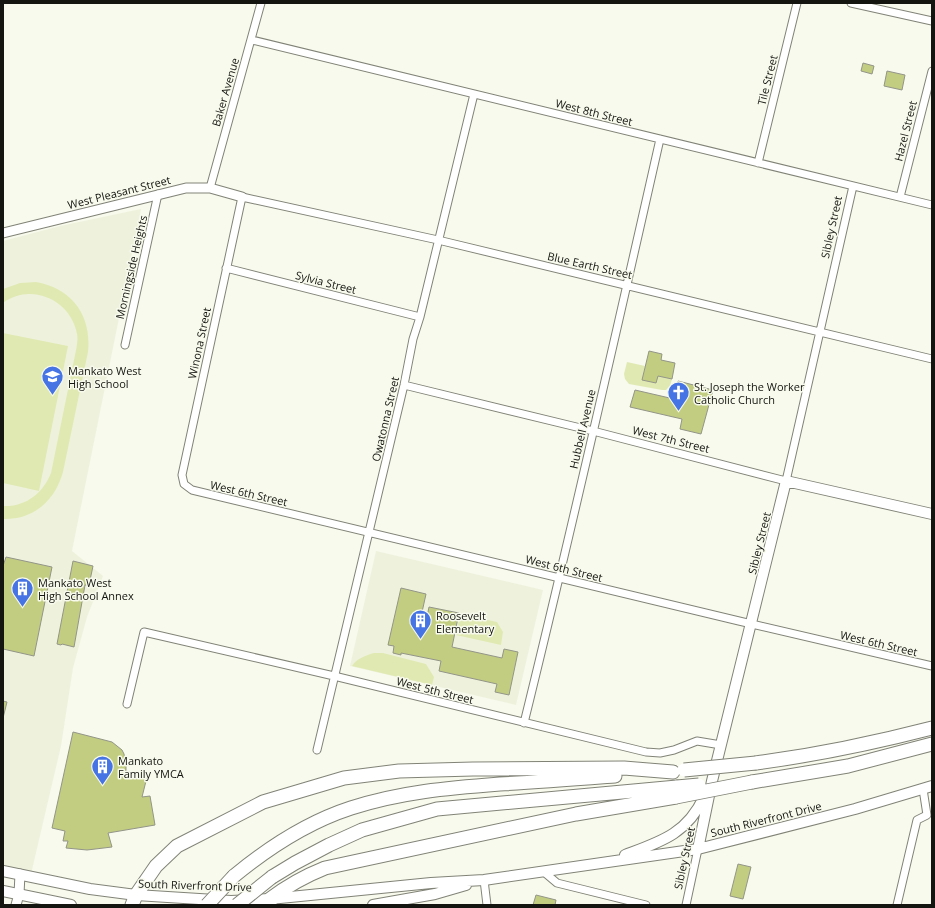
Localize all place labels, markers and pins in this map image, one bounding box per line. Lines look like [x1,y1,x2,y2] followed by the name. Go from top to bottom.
[40,363,66,396] school or university icon: Mankato West High School
[68,363,142,391] place label: Mankato West High School
[666,379,692,412] church icon: St. Joseph the Worker Catholic Church
[694,379,805,407] place label: St. Joseph the Worker Catholic Church
[10,575,36,608] building icon: Mankato West High School Annex
[38,575,134,603] place label: Mankato West High School Annex
[408,608,434,641] building icon: Roosevelt Elementary
[436,608,495,636] place label: Roosevelt Elementary
[90,753,116,786] building icon: Mankato Family YMCA
[118,753,184,781] place label: Mankato Family YMCA

